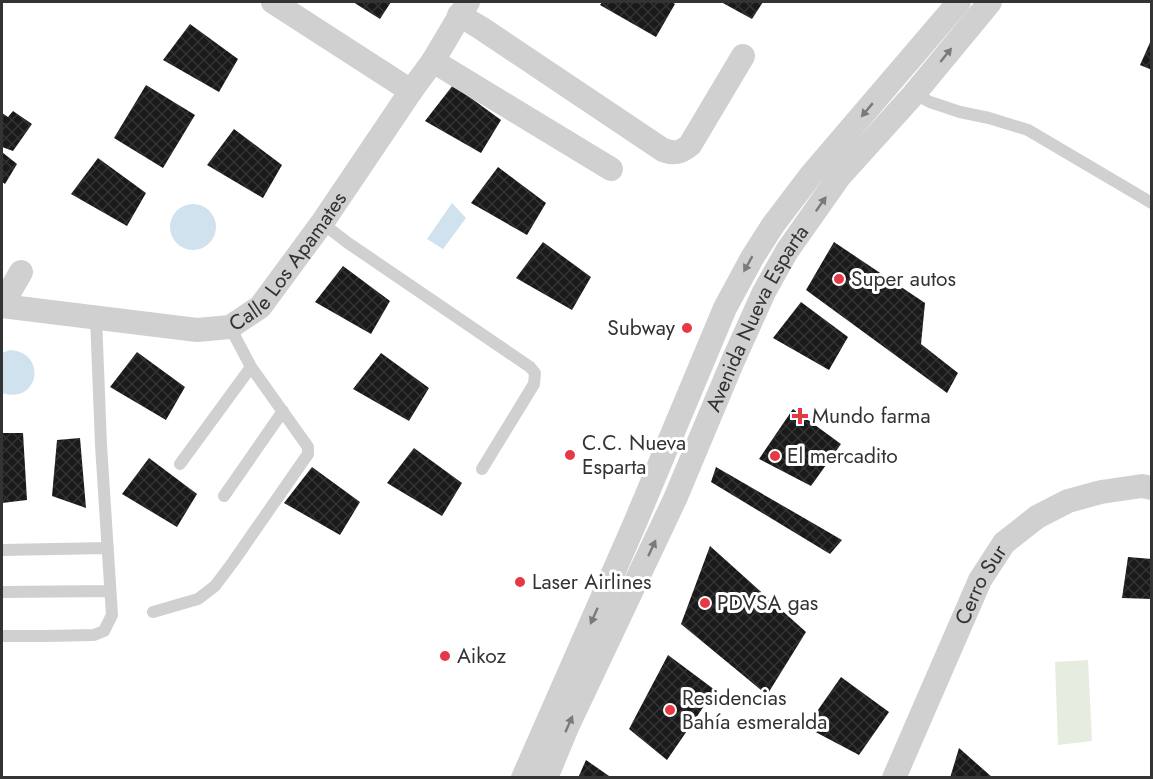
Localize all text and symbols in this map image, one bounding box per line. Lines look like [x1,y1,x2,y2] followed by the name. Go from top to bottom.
[940,47,953,63] one-way arrow
[860,102,873,118] one-way arrow
[223,186,354,339] street label: Calle Los Apamates
[815,196,827,212] one-way arrow
[698,219,816,416] street label: Avenida Nueva Esparta
[744,256,754,273] one-way arrow
[851,264,956,294] place label: Super autos
[832,272,846,286] marker: Super autos
[607,313,676,343] place label: Subway
[680,321,694,335] marker: Subway
[812,401,931,431] place label: Mundo farma
[793,409,807,423] marker: Mundo farma
[582,428,686,482] place label: C.C. Nueva Esparta
[787,441,898,471] place label: El mercadito
[563,448,577,462] marker: C.C. Nueva Esparta
[768,449,782,463] marker: El mercadito
[947,538,1015,629] street label: Cerro Sur
[648,539,657,556] one-way arrow
[532,567,651,597] place label: Laser Airlines
[513,575,527,589] marker: Laser Airlines
[717,588,818,618] place label: PDVSA gas
[698,596,712,610] marker: PDVSA gas
[589,607,599,625] one-way arrow
[457,641,506,671] place label: Aikoz
[438,649,452,663] marker: Aikoz
[682,683,827,737] place label: Residencias Bahía esmeralda
[663,703,677,717] marker: Residencias Bahía esmeralda
[564,714,574,732] one-way arrow

